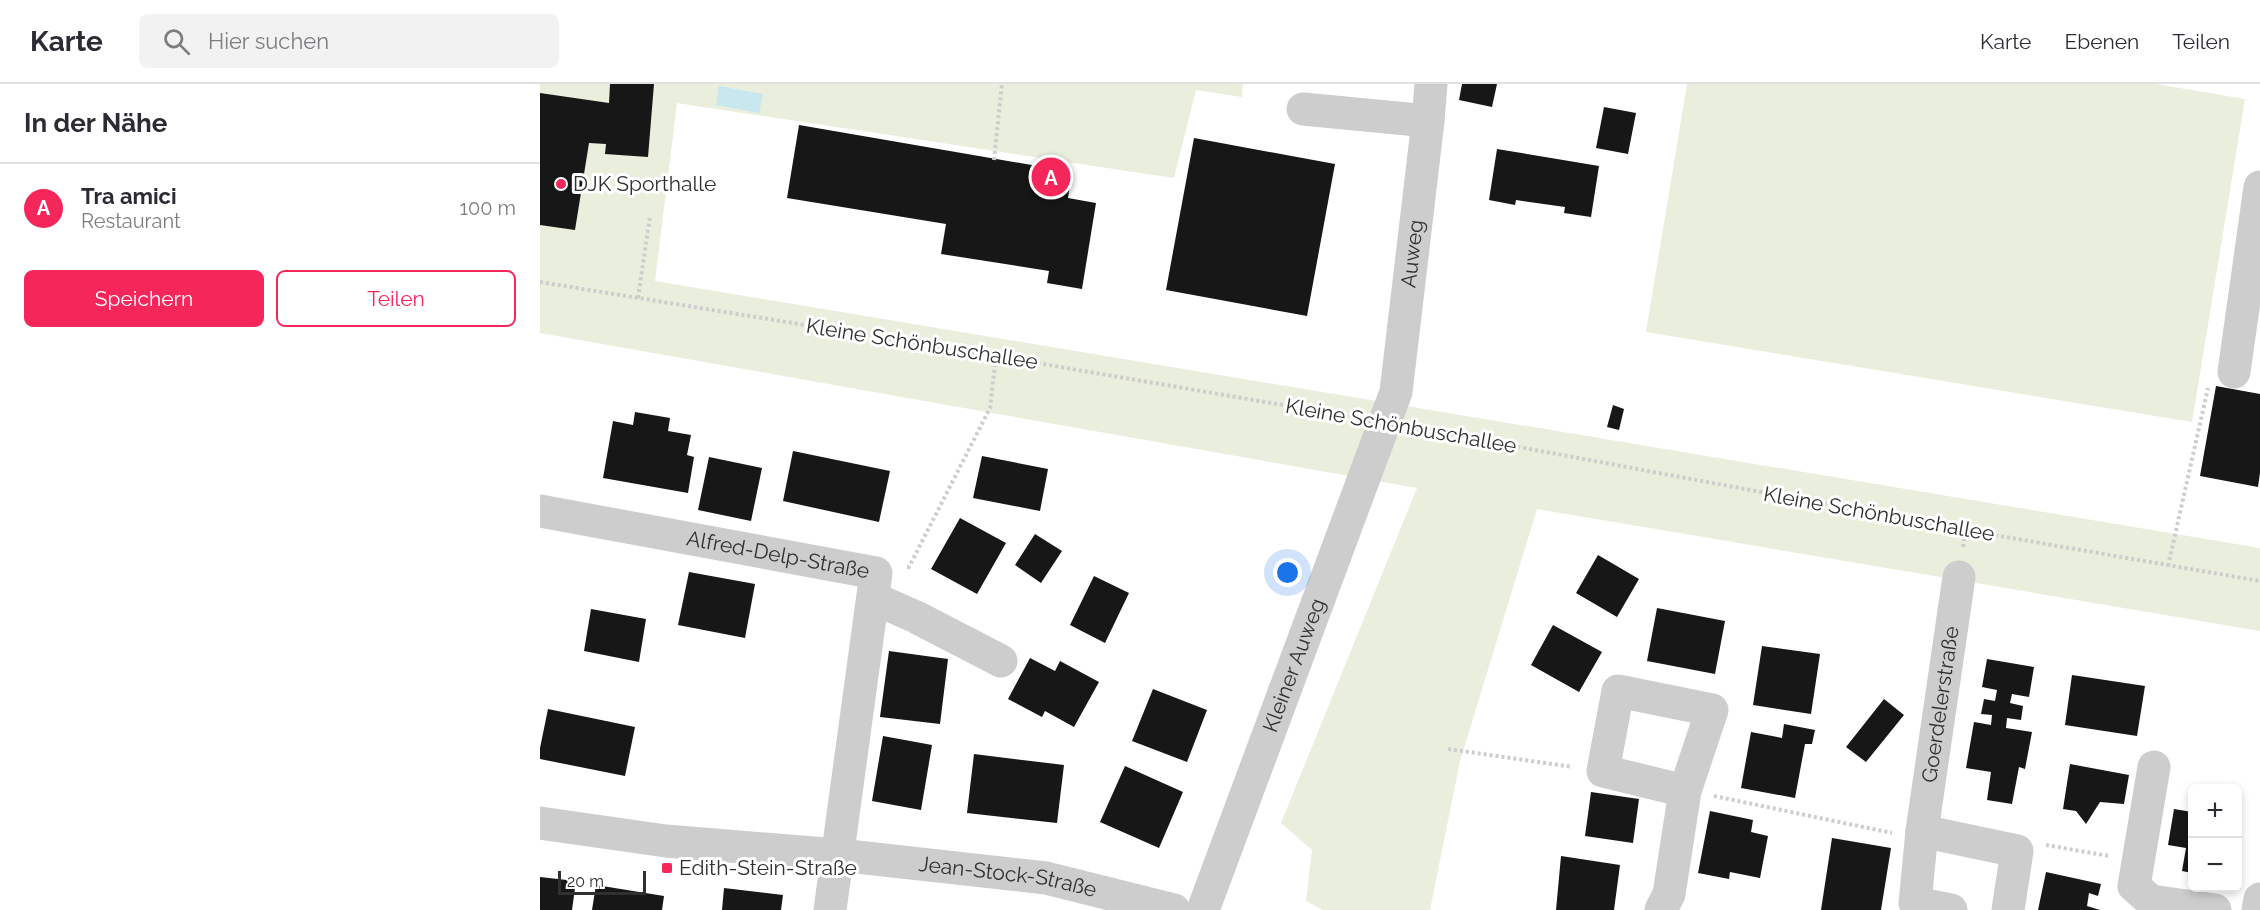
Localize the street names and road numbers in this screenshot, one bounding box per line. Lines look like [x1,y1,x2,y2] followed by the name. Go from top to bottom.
[1395,218,1428,289] street label: Auweg
[804,313,1040,374] street label: Kleine Schönbuschallee
[1284,393,1519,458] street label: Kleine Schönbuschallee
[1762,481,1997,546] street label: Kleine Schönbuschallee
[685,525,871,584] street label: Alfred-Delp-Straße
[1257,595,1330,736] street label: Kleiner Auweg
[1916,624,1964,784] street label: Goerdelerstraße
[918,851,1099,902] street label: Jean-Stock-Straße

